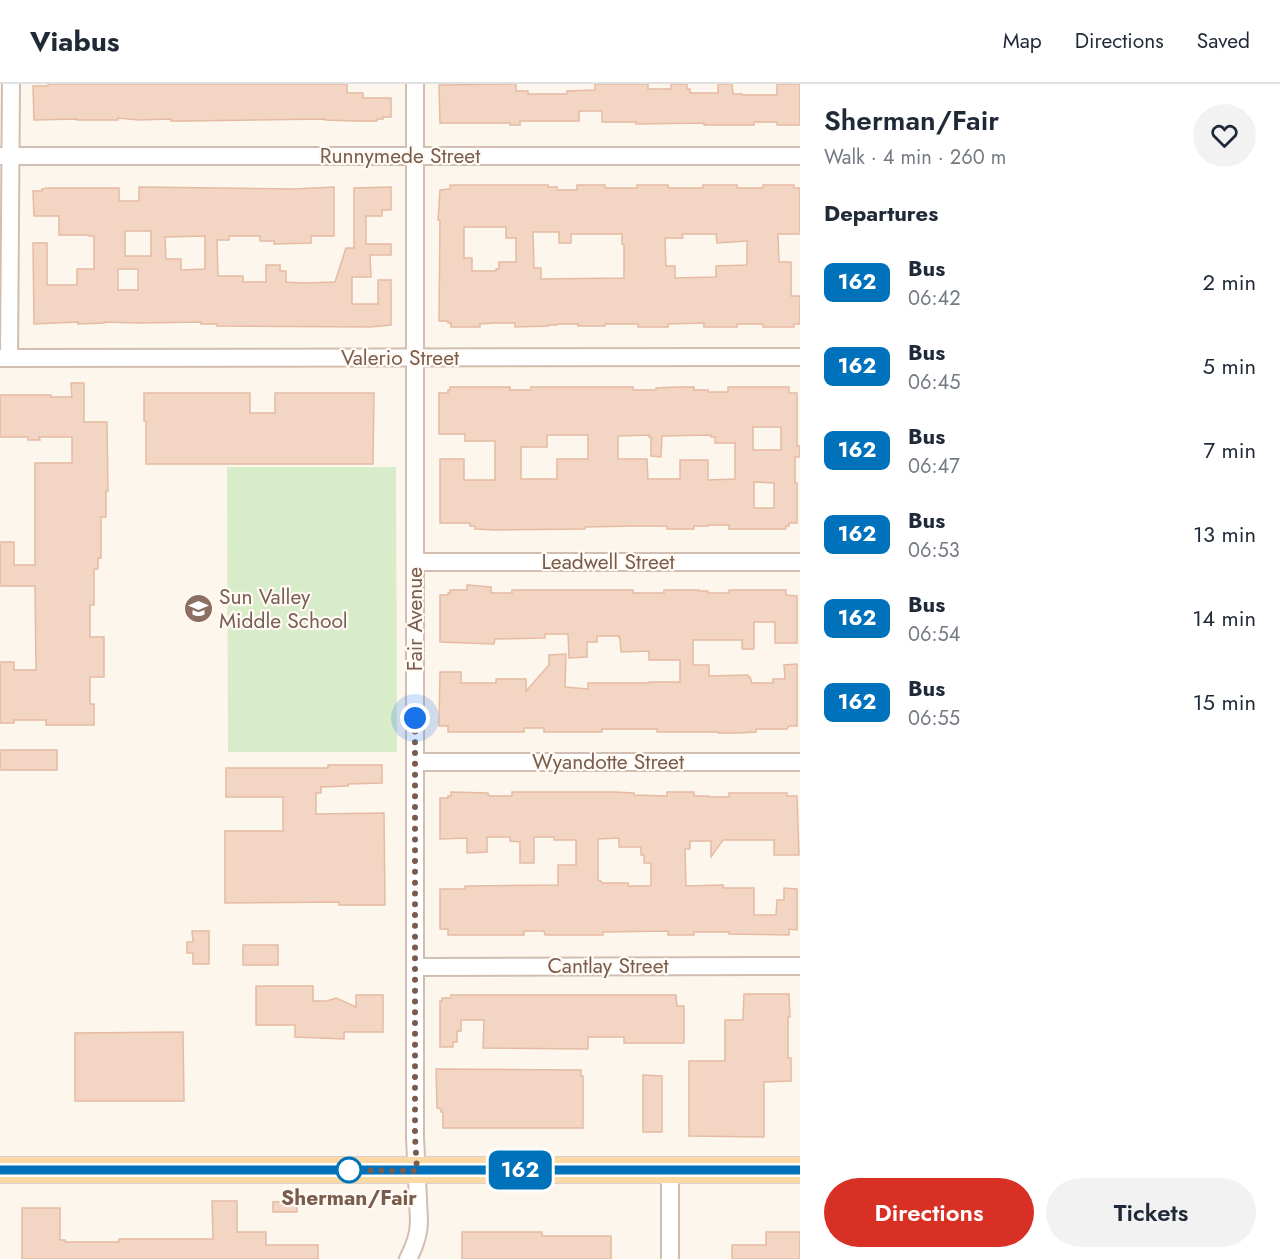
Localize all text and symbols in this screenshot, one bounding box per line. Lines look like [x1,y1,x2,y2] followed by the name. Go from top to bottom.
[30,21,120,62] text: Viabus
[1003,26,1042,56] text: Map
[1075,26,1164,56] text: Directions
[1197,26,1250,56] text: Saved
[824,100,999,141] text: Sherman/Fair
[1193,104,1256,167] button: heart
[320,141,480,171] street label: Runnymede Street
[824,143,1006,172] text: Walk · 4 min · 260 m
[824,197,938,229] text: Departures
[908,252,945,284] text: Bus
[1202,266,1256,298] text: 2 min
[838,267,876,297] text: 162
[908,284,961,313] text: 06:42
[908,336,945,368] text: Bus
[341,343,459,373] street label: Valerio Street
[1203,350,1256,382] text: 5 min
[838,351,876,381] text: 162
[908,368,960,397] text: 06:45
[908,420,945,452] text: Bus
[1203,434,1256,466] text: 7 min
[838,435,876,465] text: 162
[908,452,960,481] text: 06:47
[908,504,945,536] text: Bus
[1193,518,1256,550] text: 13 min
[838,519,876,549] text: 162
[908,536,960,565] text: 06:53
[541,547,675,577] street label: Leadwell Street
[400,567,430,671] street label: Fair Avenue
[219,582,348,636] place label: Sun Valley Middle School
[908,588,945,620] text: Bus
[182,593,214,625] school or university icon: Sun Valley Middle School
[1192,602,1256,634] text: 14 min
[838,603,876,633] text: 162
[908,620,960,649] text: 06:54
[908,672,945,704] text: Bus
[1193,686,1256,718] text: 15 min
[838,687,876,717] text: 162
[400,703,430,733] your location
[908,704,960,733] text: 06:55
[532,747,684,777] street label: Wyandotte Street
[547,951,669,981] street label: Cantlay Street
[486,1150,554,1190] line badge: 162
[501,1155,539,1185] text: 162
[336,1157,362,1183] marker: Sherman/Fair
[824,1178,1034,1247] button: Directions
[1046,1178,1256,1247] button: Tickets
[281,1183,417,1213] place label: Sherman/Fair

